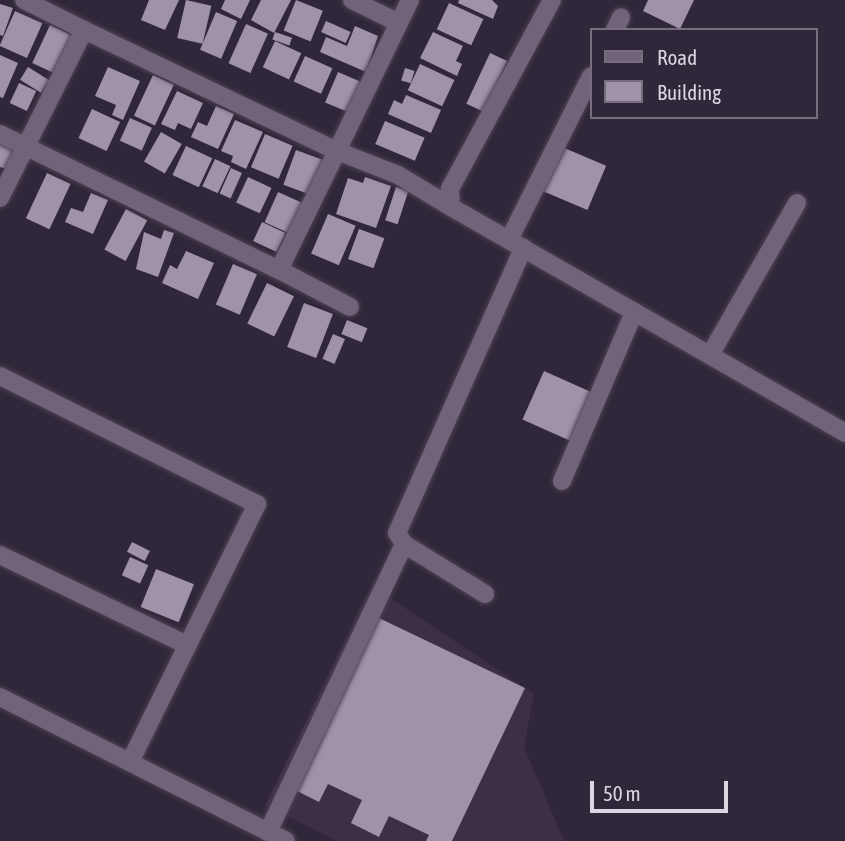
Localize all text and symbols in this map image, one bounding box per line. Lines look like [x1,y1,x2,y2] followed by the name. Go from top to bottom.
[590,28,817,119] legend
[657,45,697,69] text: Road
[657,80,721,104] text: Building
[593,768,731,812] scale bar
[603,781,641,805] text: 50 m

